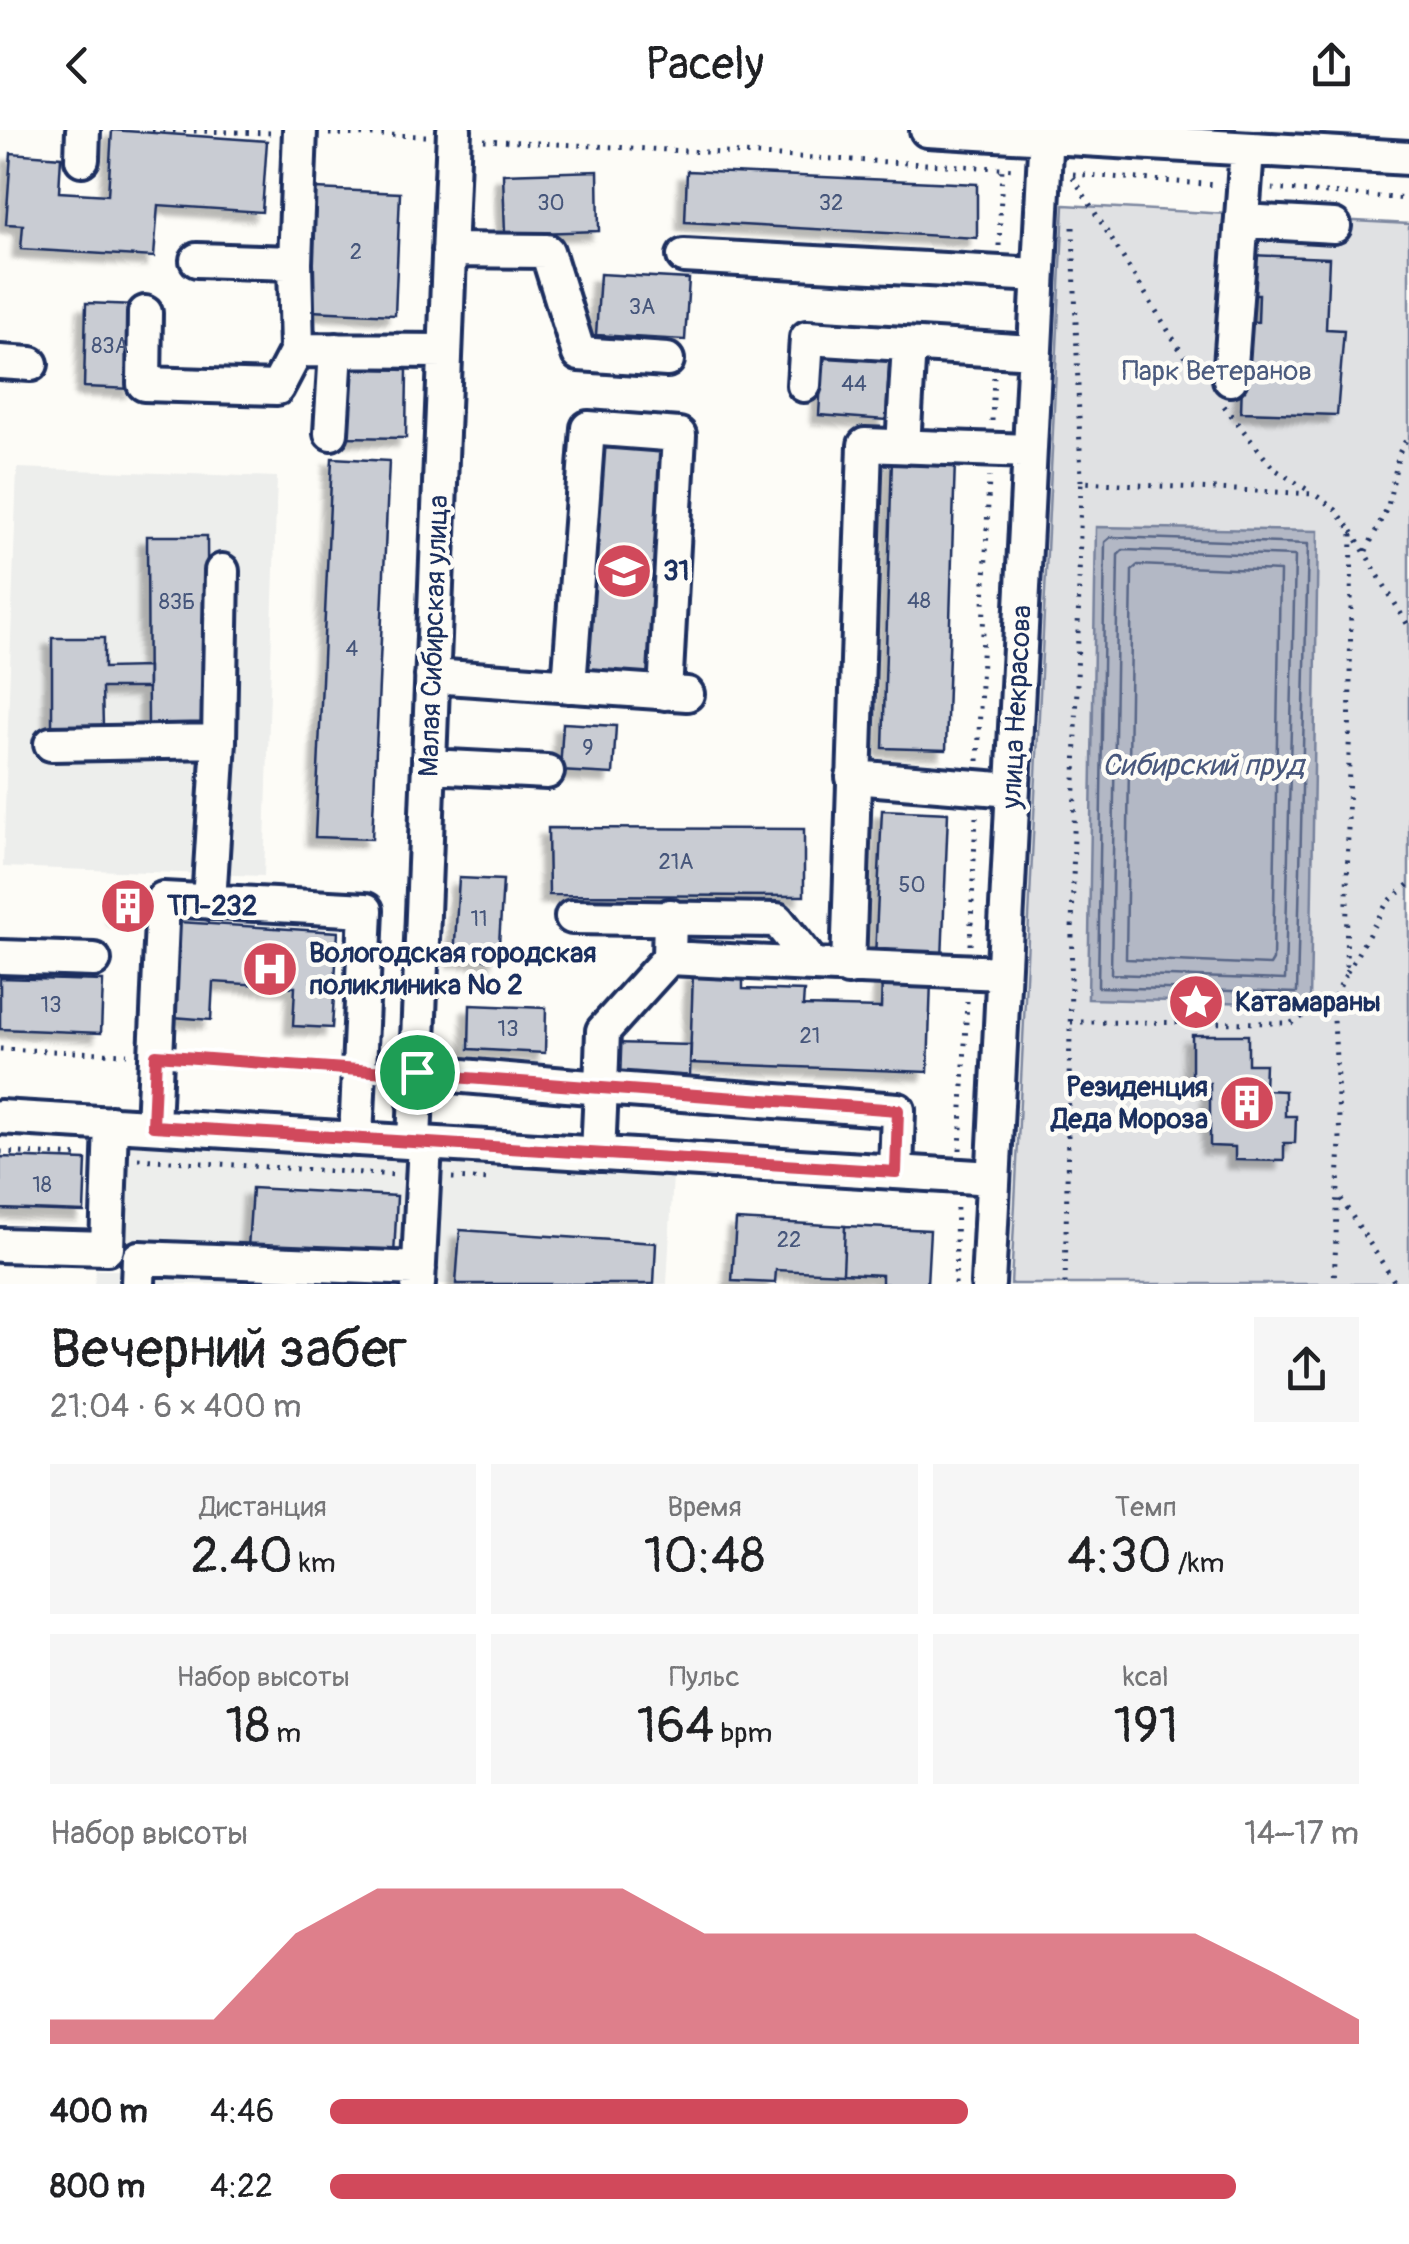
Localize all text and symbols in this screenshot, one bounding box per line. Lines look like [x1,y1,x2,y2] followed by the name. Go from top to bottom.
[645,37,764,93] text: Pacely
[50,38,105,93] icon: back
[1304,38,1359,93] icon: share
[537,189,565,217] house number: 30
[819,189,843,217] house number: 32
[350,238,362,266] house number: 2
[629,293,655,321] house number: 3А
[91,332,129,360] house number: 83А
[1122,354,1312,389] park label: Парк Ветеранов
[841,370,867,398] house number: 44
[412,494,456,778] street label: Малая Сибирская улица
[594,541,654,601] school or university icon: 31
[663,554,690,589] place label: 31
[907,587,931,615] house number: 48
[159,588,195,616] house number: 83Б
[994,604,1040,811] street label: улица Некрасова
[346,635,359,663] house number: 4
[582,734,594,762] house number: 9
[1102,747,1307,784] water label: Сибирский пруд
[658,848,694,876] house number: 21А
[899,871,925,899] house number: 50
[98,876,158,936] building icon: ТП-232
[166,889,257,924] place label: ТП-232
[470,905,488,933] house number: 11
[309,936,596,1003] place label: Вологодская городская поликлиника № 2
[240,939,300,999] hospital icon: Вологодская городская поликлиника № 2
[1166,972,1226,1032] place icon: Катамараны
[1235,985,1381,1020] place label: Катамараны
[41,991,61,1019] house number: 13
[498,1015,518,1043] house number: 13
[800,1022,820,1050] house number: 21
[375,1030,460,1115] pin
[390,1045,445,1100] icon: arrive
[1050,1070,1208,1137] place label: Резиденция Деда Мороза
[1217,1073,1277,1133] building icon: Резиденция Деда Мороза
[32,1171,52,1199] house number: 18
[777,1226,801,1254] house number: 22
[50,1315,407,1384] text: Вечерний забег
[1254,1317,1359,1422] button: share
[50,1387,301,1427] text: 21:04 · 6 × 400 m
[200,1490,327,1525] text: Дистанция
[667,1490,742,1525] text: Время
[1115,1490,1177,1525] text: Темп
[191,1525,293,1588] text: 2.40
[644,1525,765,1588] text: 10:48
[1067,1525,1172,1588] text: 4:30
[293,1546,336,1581] text: km
[1172,1546,1224,1581] text: /km
[176,1660,350,1695] text: Набор высоты
[669,1660,740,1695] text: Пульс
[1123,1660,1169,1695] text: kcal
[225,1695,270,1758] text: 18
[637,1695,714,1758] text: 164
[1113,1695,1178,1758] text: 191
[270,1716,301,1751] text: m
[714,1716,772,1751] text: bpm
[50,1814,248,1854] text: Набор высоты
[1244,1814,1359,1854] text: 14–17 m
[50,2092,148,2132] text: 400 m
[210,2092,274,2132] text: 4:46
[50,2167,145,2207] text: 800 m
[210,2167,273,2207] text: 4:22

